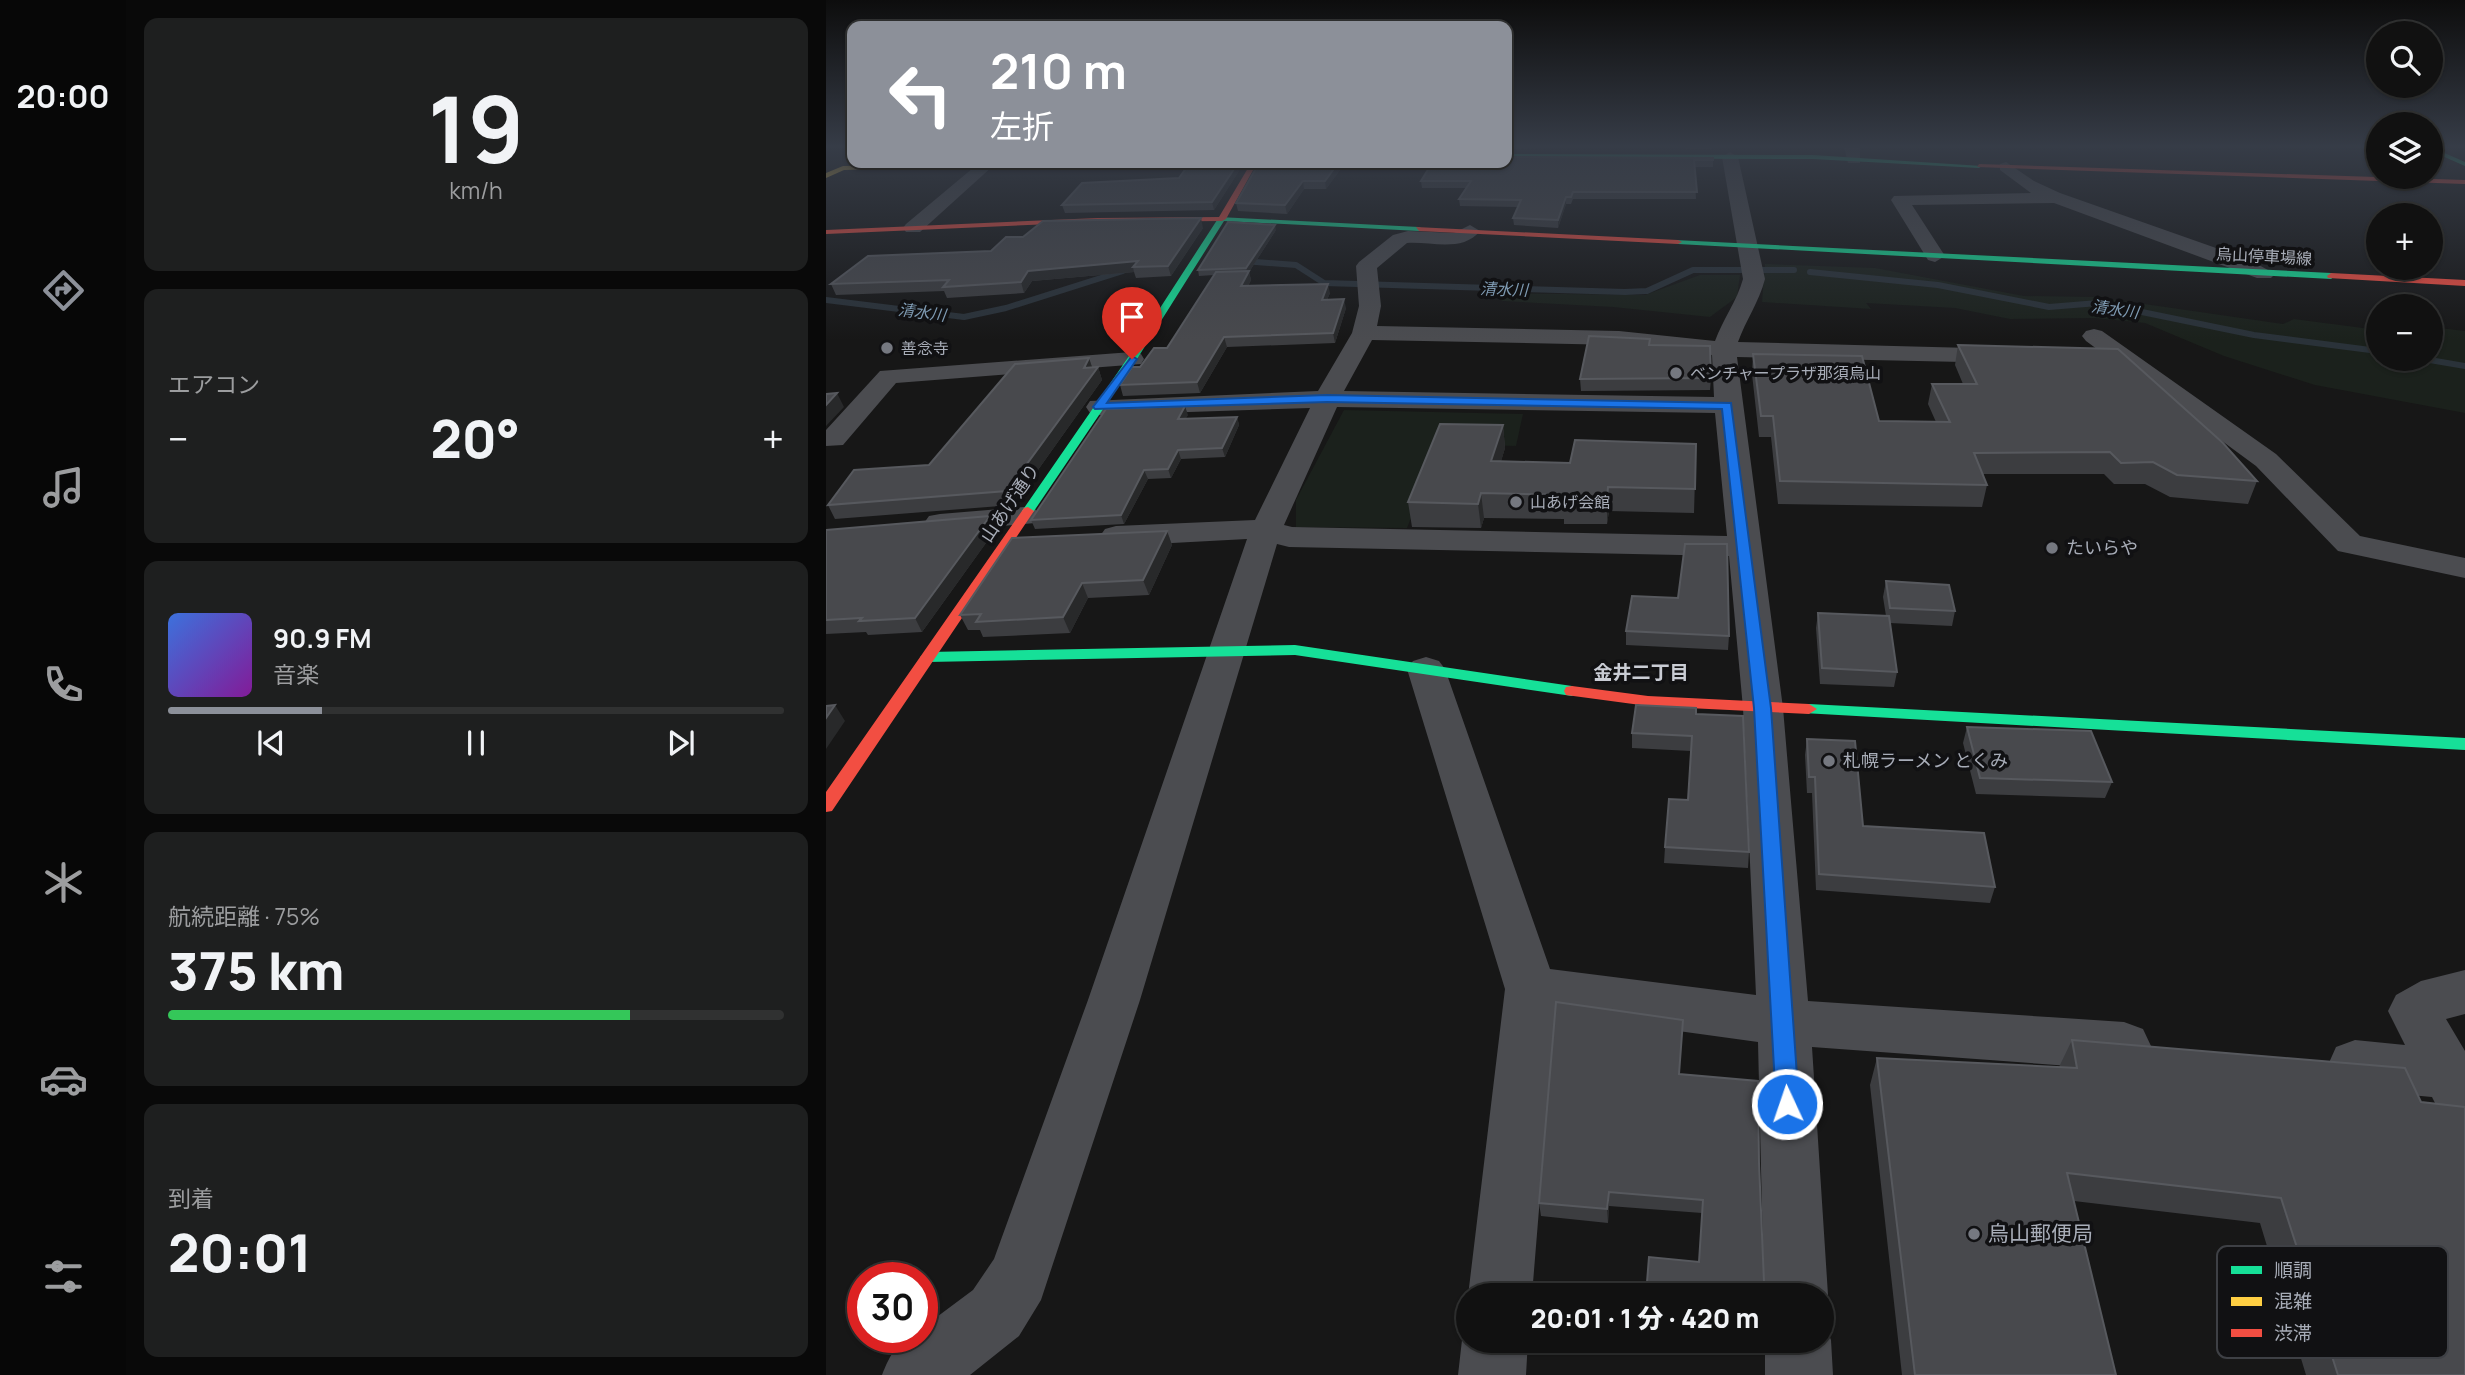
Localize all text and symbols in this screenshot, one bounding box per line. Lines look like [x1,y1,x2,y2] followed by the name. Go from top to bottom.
[2366,21,2443,371] map controls
[2366,21,2443,98] button: search
[990,37,1127,104] text: 210 m
[875,49,966,140] icon: left
[428,66,524,190] text: 19
[16,74,110,118] text: 20:00
[990,104,1054,148] text: 左折
[2366,112,2443,189] button: layers
[449,174,503,206] text: km/h
[2366,203,2443,280] button: +
[2215,243,2313,269] street label: 烏山停車場線
[39,266,88,315] icon: directions
[1480,277,1530,301] water label: 清水川
[1102,287,1162,359] pin
[2366,294,2443,371] button: −
[2090,295,2142,324] water label: 清水川
[897,298,949,326] water label: 清水川
[1113,298,1151,336] icon: arrive
[901,337,949,359] place label: 善念寺
[879,340,895,356] marker: 善念寺
[1690,362,1881,384] place label: ベンチャープラザ那須烏山
[1668,365,1684,381] marker: ベンチャープラザ那須烏山
[168,368,260,400] text: エアコン
[430,403,520,474] text: 20°
[168,412,189,464] text: −
[762,412,784,464] text: +
[974,458,1044,546] street label: 山あげ通り
[39,463,88,512] icon: music
[1530,491,1610,513] place label: 山あげ会館
[1508,494,1524,510] marker: 山あげ会館
[2066,535,2138,559] place label: たいらや
[2044,540,2060,556] marker: たいらや
[273,620,371,656] text: 90.9 FM
[273,658,319,690] text: 音楽
[1593,659,1689,685] district label: 金井二丁目
[39,660,88,709] icon: phone
[252,724,290,762] icon: previous
[457,724,495,762] icon: pause
[662,724,700,762] icon: next
[1843,748,2008,772] place label: 札幌ラーメン とくみ
[1821,753,1837,769] marker: 札幌ラーメン とくみ
[39,858,88,907] icon: climate
[168,900,320,932] text: 航続距離 · 75%
[168,935,344,1006] text: 375 km
[39,1055,88,1104] icon: car
[1750,1067,1824,1141] position arrow
[168,1182,214,1214] text: 到着
[168,1217,312,1288] text: 20:01
[1988,1219,2093,1247] place label: 烏山郵便局
[1966,1226,1982,1242] marker: 烏山郵便局
[2217,1246,2448,1358] legend
[39,1252,88,1301] icon: filters
[2274,1257,2312,1283] text: 順調
[847,1262,938,1353] speed limit sign: 30
[2274,1288,2312,1314] text: 混雑
[1531,1300,1759,1336] text: 20:01 · 1 分 · 420 m
[2274,1320,2312,1346] text: 渋滞

